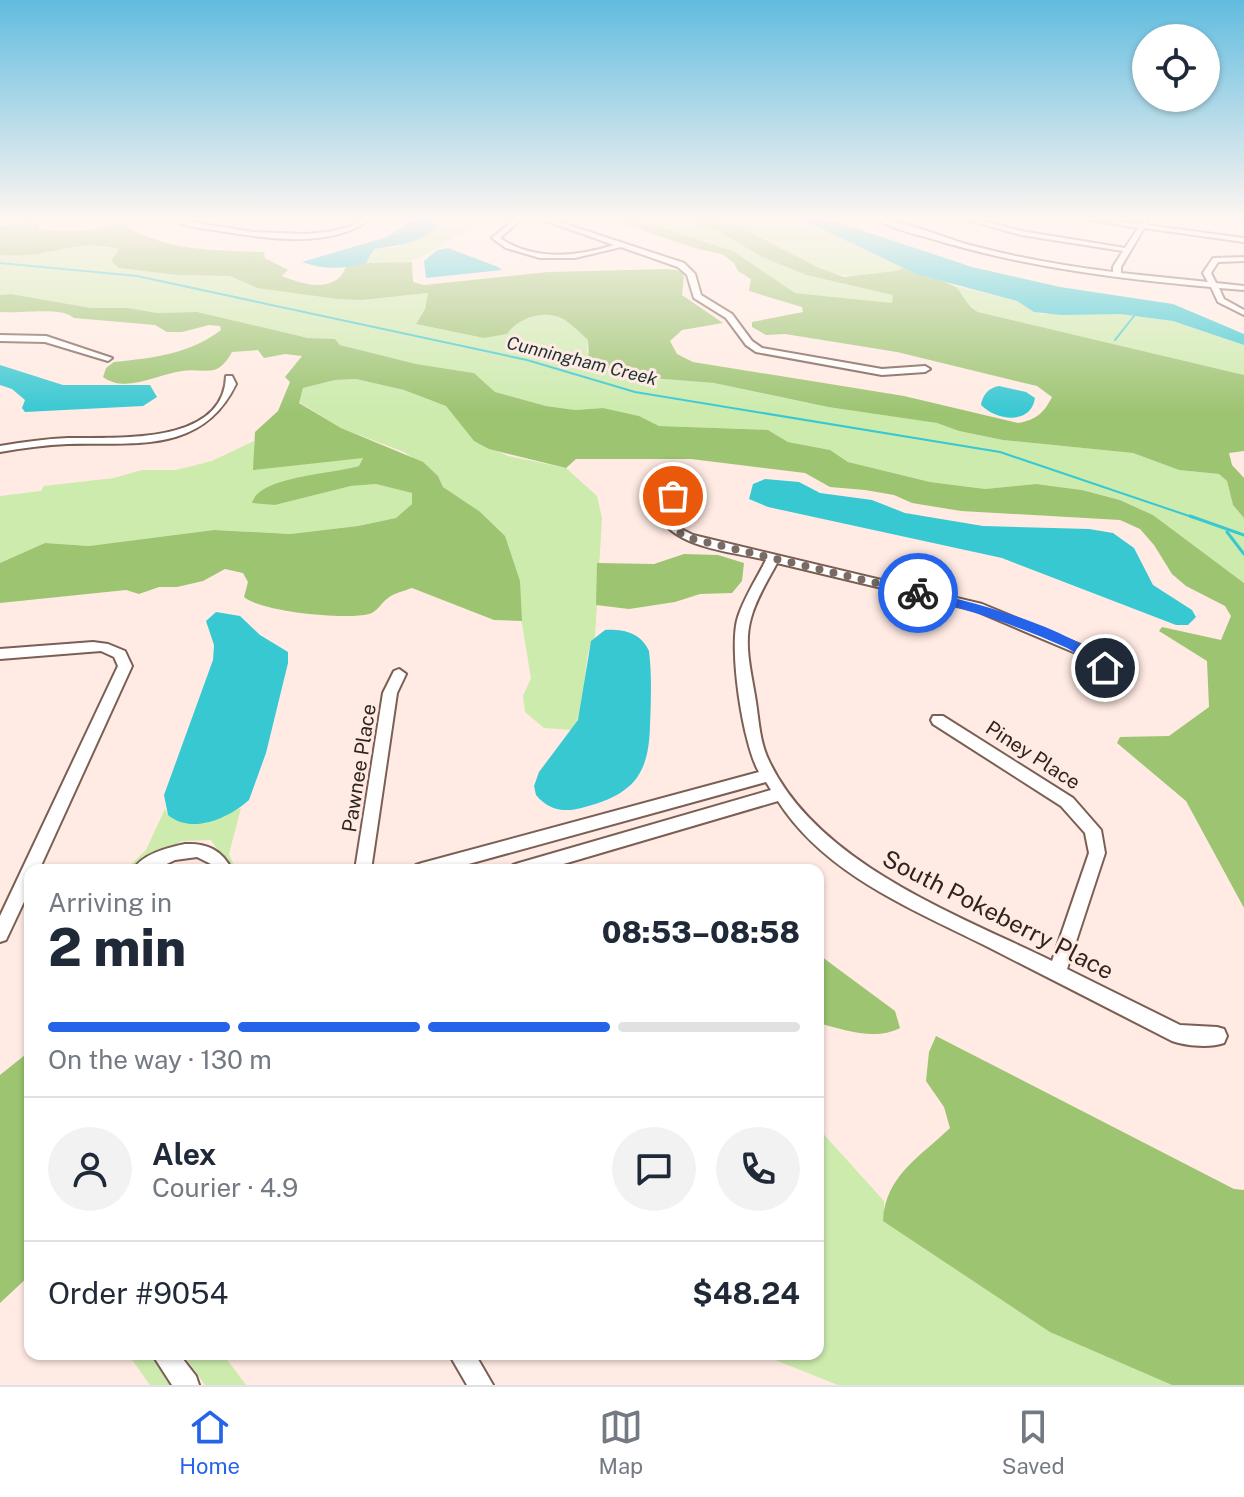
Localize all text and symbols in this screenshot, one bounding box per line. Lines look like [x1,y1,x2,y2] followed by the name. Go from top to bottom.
[1132,24,1220,112] map controls
[1132,24,1220,112] button: locate
[505,332,660,389] water label: Cunningham Creek
[639,462,707,530] pin
[651,474,695,518] icon: bag
[878,553,958,633] courier
[896,571,940,615] icon: bike
[1071,634,1139,702] pin
[1083,646,1127,690] icon: home
[337,702,381,834] street label: Pawnee Place
[981,716,1085,794] street label: Piney Place
[878,844,1119,985] street label: South Pokeberry Place
[48,887,172,918] text: Arriving in
[602,914,800,950] text: 08:53–08:58
[48,917,186,978] text: 2 min
[48,1044,272,1075] text: On the way · 130 m
[48,1127,132,1211] button: person
[612,1127,696,1211] button: chat
[716,1127,800,1211] button: phone
[152,1136,216,1172] text: Alex
[152,1172,298,1203] text: Courier · 4.9
[48,1275,228,1311] text: Order #9054
[692,1275,800,1311] text: $48.24
[179,1405,240,1479] tab: Home
[599,1405,643,1479] tab: Map
[1002,1405,1065,1479] tab: Saved

